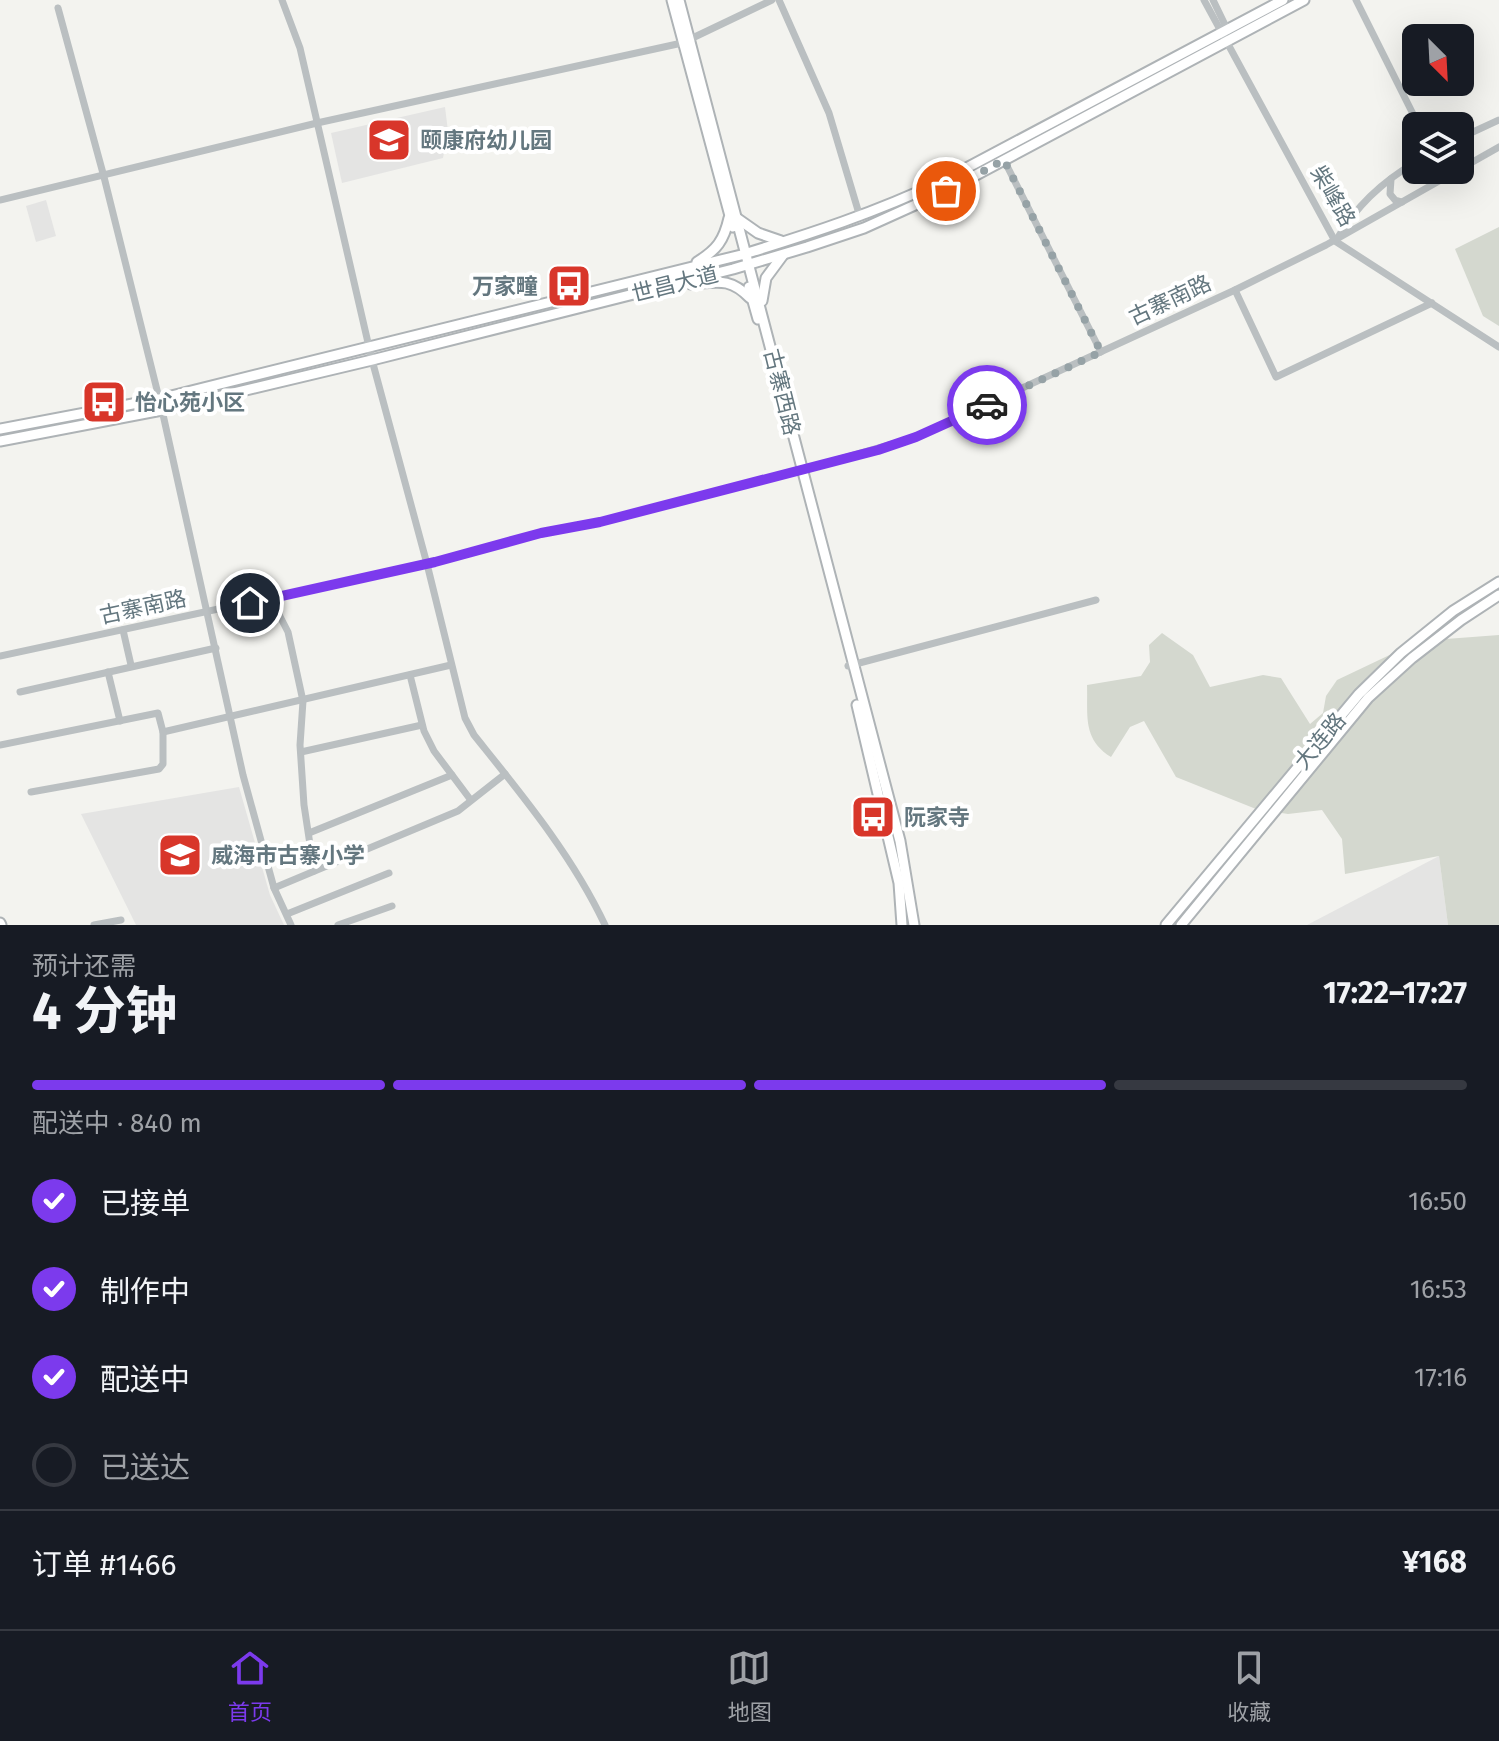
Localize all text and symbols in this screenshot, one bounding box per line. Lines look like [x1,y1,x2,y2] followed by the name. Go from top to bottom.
[1402,24,1474,96] north arrow
[1402,24,1474,184] map controls
[1402,112,1474,184] button: layers
[365,116,413,164] school or university icon: 颐康府幼儿园
[420,127,552,154] place label: 颐康府幼儿园
[912,157,980,225] pin
[1305,161,1361,231] street label: 柴峰路
[924,169,968,213] icon: bag
[629,260,721,308] street label: 世昌大道
[545,262,593,310] bus stop icon: 万家疃
[1124,269,1216,331] street label: 古寨南路
[472,273,538,300] place label: 万家疃
[758,346,806,438] street label: 古寨西路
[947,365,1027,445] courier
[80,378,128,426] bus stop icon: 怡心苑小区
[965,383,1009,427] icon: car
[135,389,245,416] place label: 怡心苑小区
[216,569,284,637] pin
[228,581,272,625] icon: home
[97,585,189,629] street label: 古寨南路
[1288,707,1352,775] street label: 大连路
[849,793,897,841] bus stop icon: 阮家寺
[904,804,970,831] place label: 阮家寺
[156,831,204,879] school or university icon: 威海市古寨小学
[211,842,365,869] place label: 威海市古寨小学
[32,951,136,982] text: 预计还需
[1323,975,1467,1011] text: 17:22–17:27
[32,980,178,1043] text: 4 分钟
[32,1108,202,1139] text: 配送中 · 840 m
[32,1179,76,1223] icon: check
[100,1186,190,1222] text: 已接单
[1408,1186,1467,1217] text: 16:50
[32,1267,76,1311] icon: check
[100,1274,190,1310] text: 制作中
[1410,1274,1467,1305] text: 16:53
[32,1355,76,1399] icon: check
[100,1362,190,1398] text: 配送中
[1414,1362,1467,1393] text: 17:16
[100,1450,190,1486] text: 已送达
[1403,1544,1467,1580] text: ¥168
[32,1547,176,1583] text: 订单 #1466
[228,1646,272,1726] tab: 首页
[727,1646,771,1726] tab: 地图
[1227,1646,1271,1726] tab: 收藏

